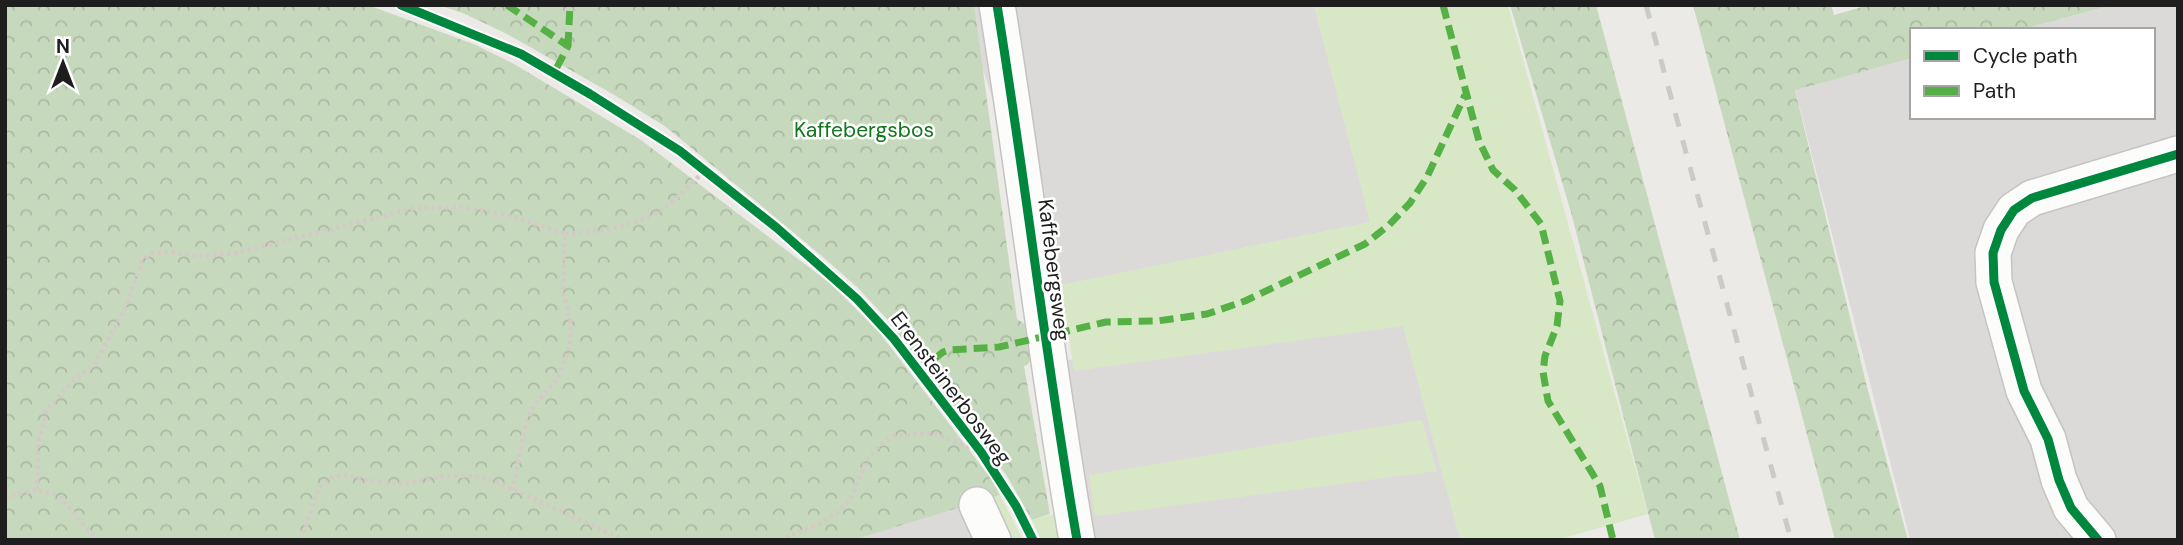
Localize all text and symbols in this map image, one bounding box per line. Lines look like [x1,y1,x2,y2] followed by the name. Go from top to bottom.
[28,28,98,98] north arrow
[1910,28,2155,119] legend
[56,34,70,59] text: N
[1973,42,2078,70] text: Cycle path
[1973,77,2016,105] text: Path
[794,116,934,144] park label: Kaffebergsbos
[1031,197,1077,343] street label: Kaffebergsweg
[884,306,1018,470] street label: Erensteinerbosweg

